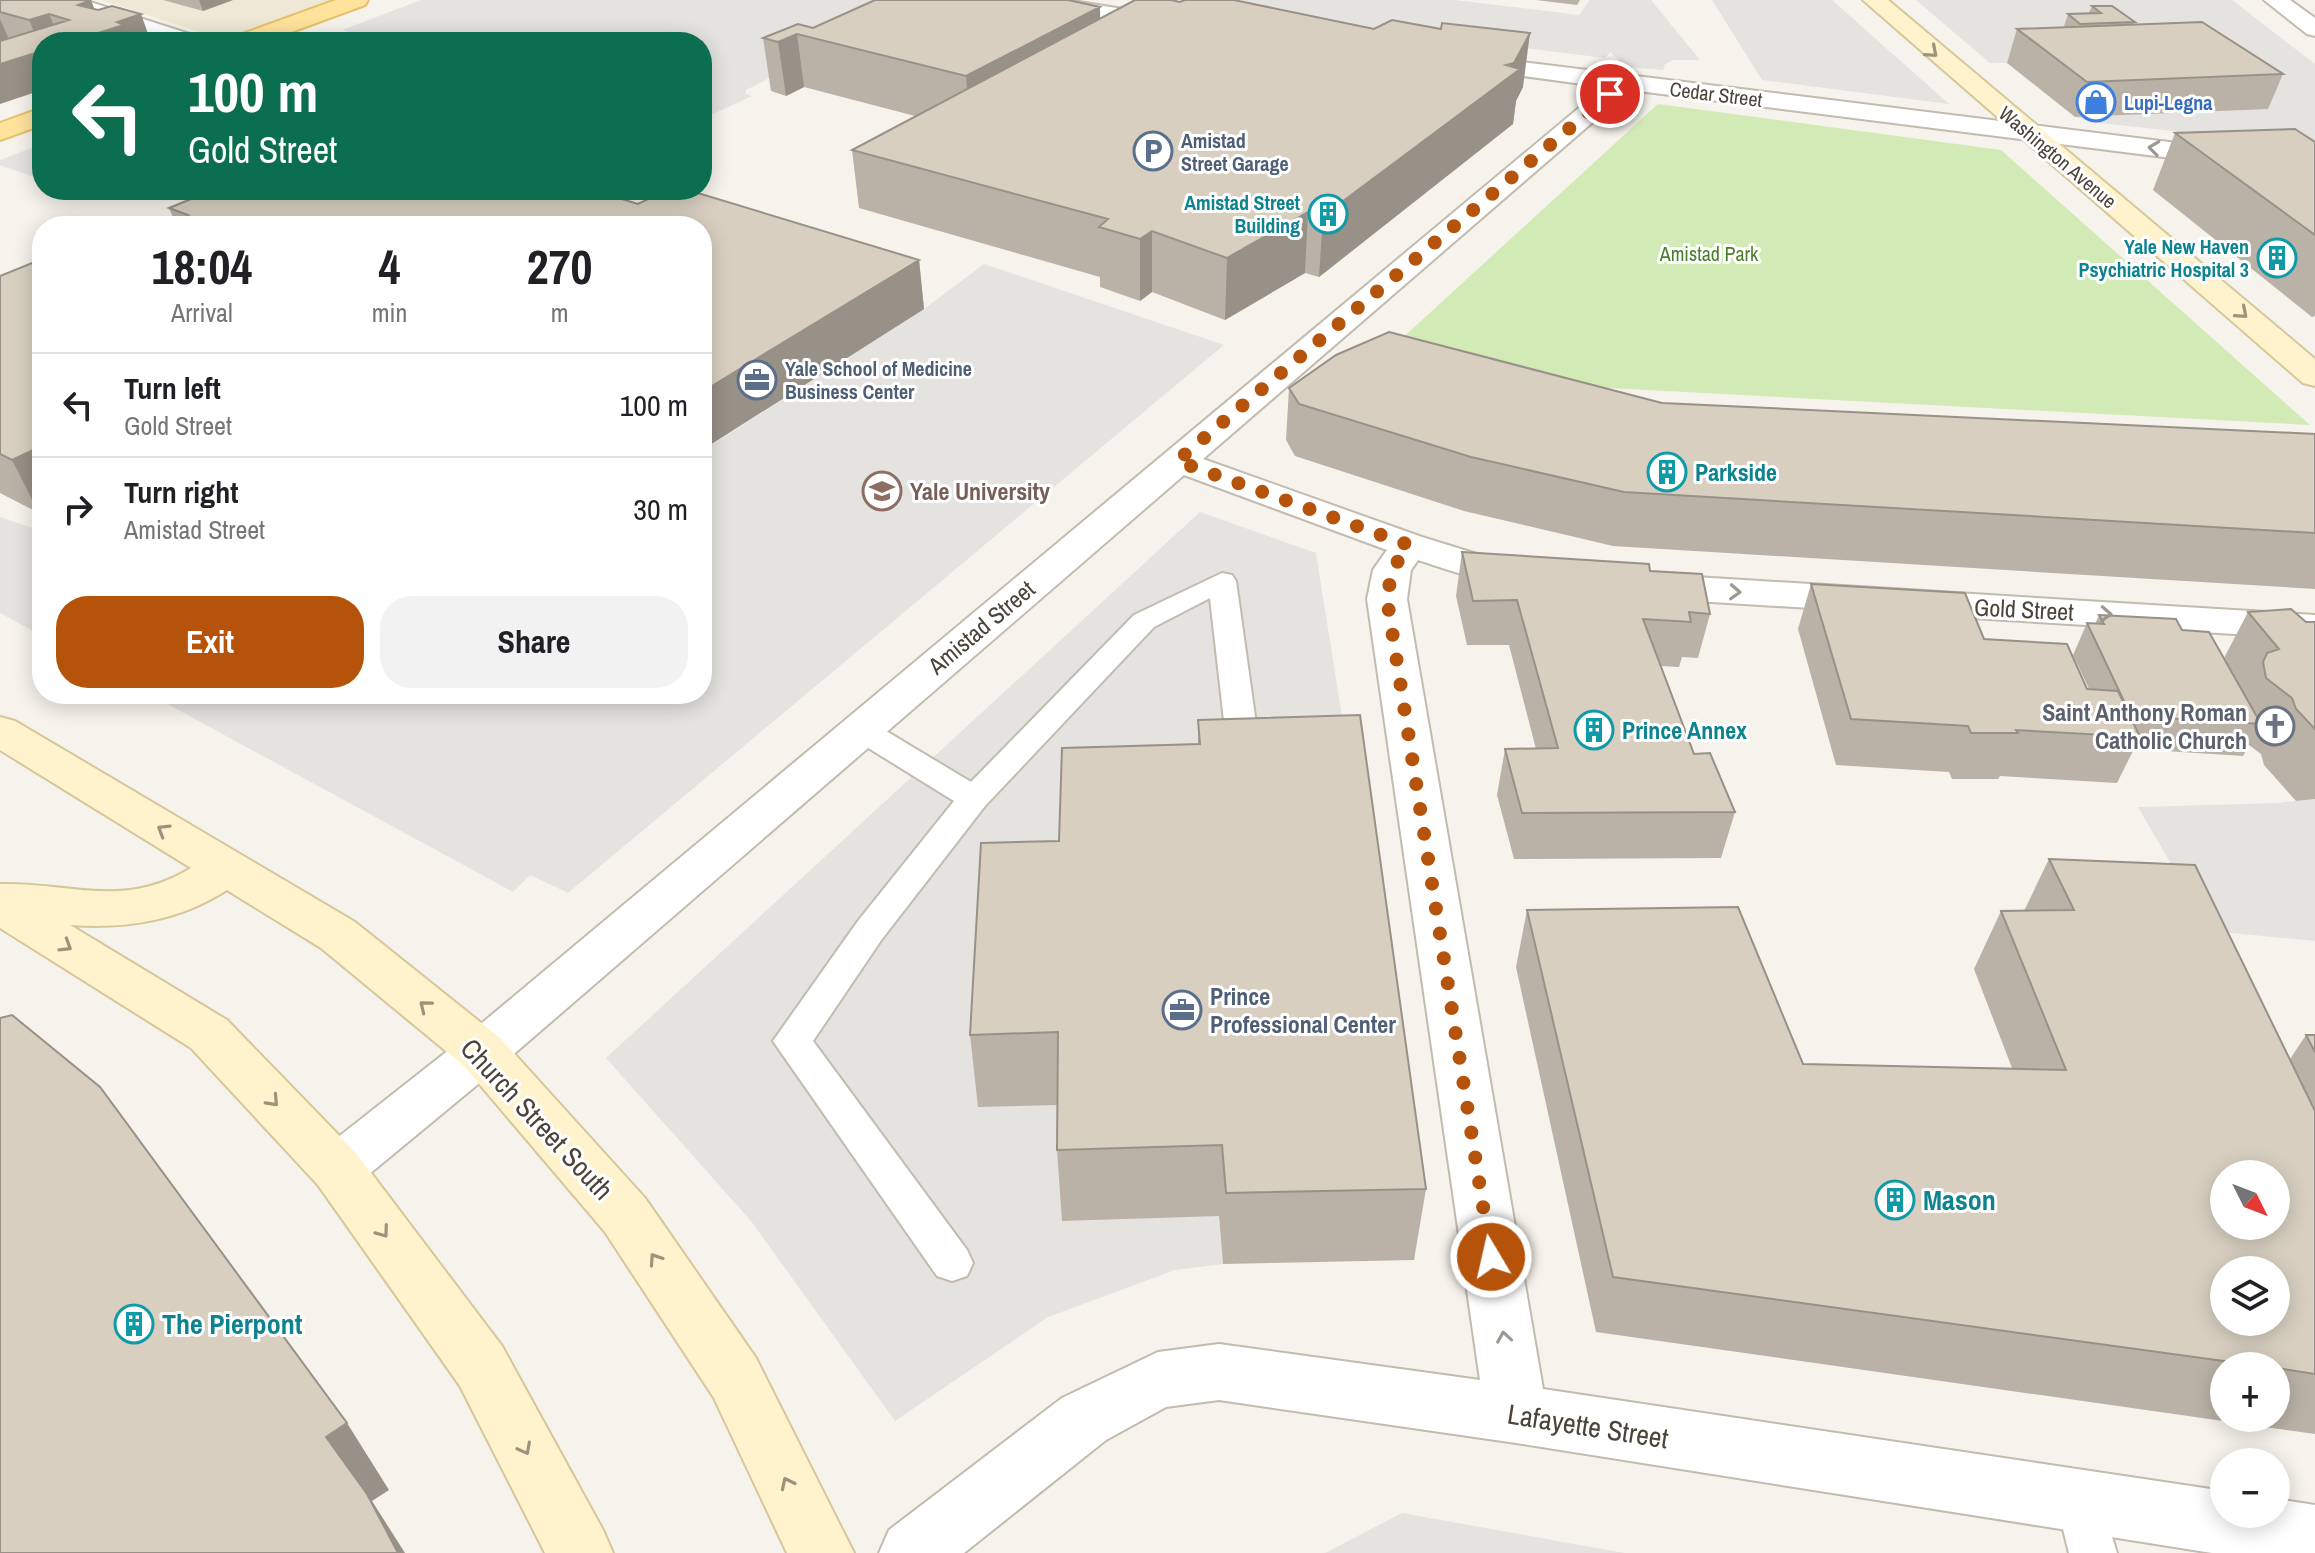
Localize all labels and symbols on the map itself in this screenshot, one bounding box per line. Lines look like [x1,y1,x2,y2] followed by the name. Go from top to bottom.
[1923,42,1938,57] one-way arrow
[1576,60,1644,128] pin
[1668,75,1764,113] street label: Cedar Street
[2075,81,2117,123] shop icon: Lupi-Legna
[2124,89,2212,116] place label: Lupi-Legna
[1993,100,2123,214] street label: Washington Avenue
[1181,127,1289,177] place label: Amistad Street Garage
[1132,130,1174,172] parking icon: Amistad Street Garage
[2147,140,2160,157] one-way arrow
[1184,189,1301,239] place label: Amistad Street Building
[1307,193,1349,235] building icon: Amistad Street Building
[2079,233,2249,283] place label: Yale New Haven Psychiatric Hospital 3
[2256,237,2298,279] building icon: Yale New Haven Psychiatric Hospital 3
[1659,240,1759,267] park label: Amistad Park
[2232,303,2247,317] one-way arrow
[785,355,972,405] place label: Yale School of Medicine Business Center
[736,359,778,401] office icon: Yale School of Medicine Business Center
[1646,451,1688,493] building icon: Parkside
[1695,456,1777,488] place label: Parkside
[861,470,903,512] school or university icon: Yale University
[910,475,1050,507] place label: Yale University
[920,573,1042,682] street label: Amistad Street
[1729,584,1742,601] one-way arrow
[1973,590,2075,628] street label: Gold Street
[2100,605,2113,622] one-way arrow
[2042,696,2247,756] place label: Saint Anthony Roman Catholic Church
[2254,705,2296,747] church icon: Saint Anthony Roman Catholic Church
[1573,709,1615,751] building icon: Prince Annex
[1622,714,1747,746] place label: Prince Annex
[157,824,172,839] one-way arrow
[57,936,72,952] one-way arrow
[1210,980,1396,1040] place label: Prince Professional Center
[1161,989,1203,1031] office icon: Prince Professional Center
[419,1001,434,1015] one-way arrow
[452,1030,622,1208] street label: Church Street South
[263,1092,278,1106] one-way arrow
[2210,1160,2290,1240] north arrow
[1874,1179,1916,1221] building icon: Mason
[1923,1181,1996,1219] place label: Mason
[1449,1215,1533,1299] position arrow
[373,1223,387,1237] one-way arrow
[650,1254,665,1268] one-way arrow
[113,1303,155,1345] building icon: The Pierpont
[162,1305,303,1343] place label: The Pierpont
[1496,1330,1513,1344] one-way arrow
[1505,1395,1671,1457] street label: Lafayette Street
[515,1440,530,1455] one-way arrow
[781,1476,797,1491] one-way arrow

